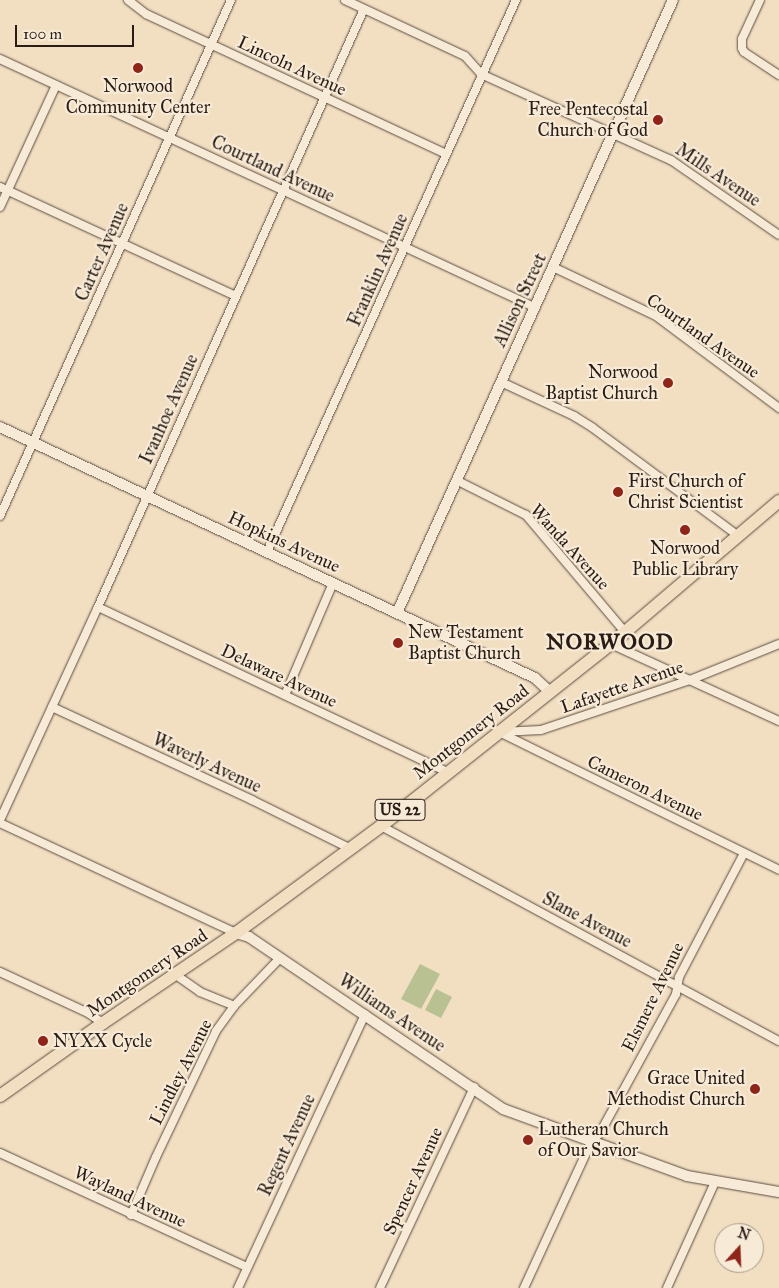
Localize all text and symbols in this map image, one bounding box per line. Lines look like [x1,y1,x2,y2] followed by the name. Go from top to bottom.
[18,15,136,47] scale bar
[23,25,62,43] text: 100 m
[234,31,350,101] street label: Lincoln Avenue
[132,62,144,74] marker: Norwood Community Center
[66,76,210,118] place label: Norwood Community Center
[528,99,648,142] place label: Free Pentecostal Church of God
[652,114,664,126] marker: Free Pentecostal Church of God
[208,131,338,207] street label: Courtland Avenue
[671,139,765,211] street label: Mills Avenue
[71,200,133,304] street label: Carter Avenue
[343,210,413,330] street label: Franklin Avenue
[489,250,551,350] street label: Allison Street
[642,289,764,383] street label: Courtland Avenue
[135,351,203,467] street label: Ivanhoe Avenue
[545,362,658,404] place label: Norwood Baptist Church
[662,377,674,389] marker: Norwood Baptist Church
[628,471,743,514] place label: First Church of Christ Scientist
[612,486,624,498] marker: First Church of Christ Scientist
[526,500,614,594] street label: Wanda Avenue
[225,507,343,577] street label: Hopkins Avenue
[679,524,691,536] marker: Norwood Public Library
[632,538,738,580] place label: Norwood Public Library
[408,622,524,664] place label: New Testament Baptist Church
[545,629,675,655] district label: NORWOOD
[392,637,404,649] marker: New Testament Baptist Church
[218,640,340,712] street label: Delaware Avenue
[558,656,686,718] street label: Lafayette Avenue
[409,680,533,784] street label: Montgomery Road
[149,728,265,798] street label: Waverly Avenue
[584,751,706,825] street label: Cameron Avenue
[374,796,426,824] road number: US 22
[539,887,635,953] street label: Slane Avenue
[82,925,212,1021] street label: Montgomery Road
[617,939,689,1055] street label: Elsmere Avenue
[335,969,449,1057] street label: Williams Avenue
[145,1016,217,1128] street label: Lindley Avenue
[53,1030,152,1052] place label: NYXX Cycle
[37,1035,49,1047] marker: NYXX Cycle
[607,1068,745,1110] place label: Grace United Methodist Church
[749,1083,761,1095] marker: Grace United Methodist Church
[254,1091,320,1199] street label: Regent Avenue
[538,1119,669,1162] place label: Lutheran Church of Our Savior
[379,1124,447,1238] street label: Spencer Avenue
[522,1134,534,1146] marker: Lutheran Church of Our Savior
[71,1162,189,1232] street label: Wayland Avenue
[714,1223,764,1273] north arrow
[735,1224,752,1244] text: N

